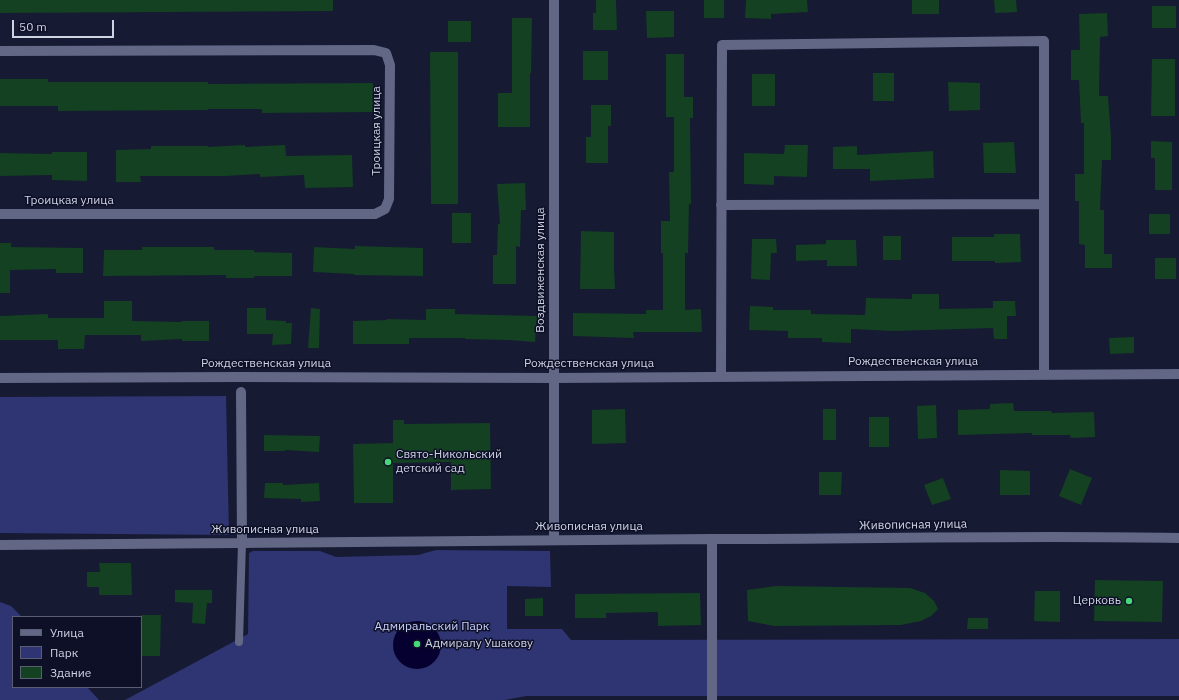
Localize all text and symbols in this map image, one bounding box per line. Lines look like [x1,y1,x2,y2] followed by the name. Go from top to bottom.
[14,12,116,38] scale bar
[19,19,47,34] text: 50 m
[370,86,384,176] street label: Троицкая улица
[24,194,114,208] street label: Троицкая улица
[534,207,548,333] street label: Воздвиженская улица
[848,355,978,369] street label: Рождественская улица
[201,357,331,371] street label: Рождественская улица
[524,357,654,371] street label: Рождественская улица
[396,448,502,476] place label: Свято-Никольский детский сад
[383,457,393,467] marker: Свято-Никольский детский сад
[859,517,967,533] street label: Живописная улица
[535,520,643,534] street label: Живописная улица
[211,523,319,537] street label: Живописная улица
[1073,594,1121,608] place label: Церковь
[1124,596,1134,606] marker: Церковь
[12,616,142,688] legend
[375,620,489,634] park label: Адмиральский Парк
[50,625,84,640] text: Улица
[425,637,533,651] place label: Адмиралу Ушакову
[412,639,422,649] marker: Адмиралу Ушакову
[50,645,78,660] text: Парк
[50,665,91,680] text: Здание

